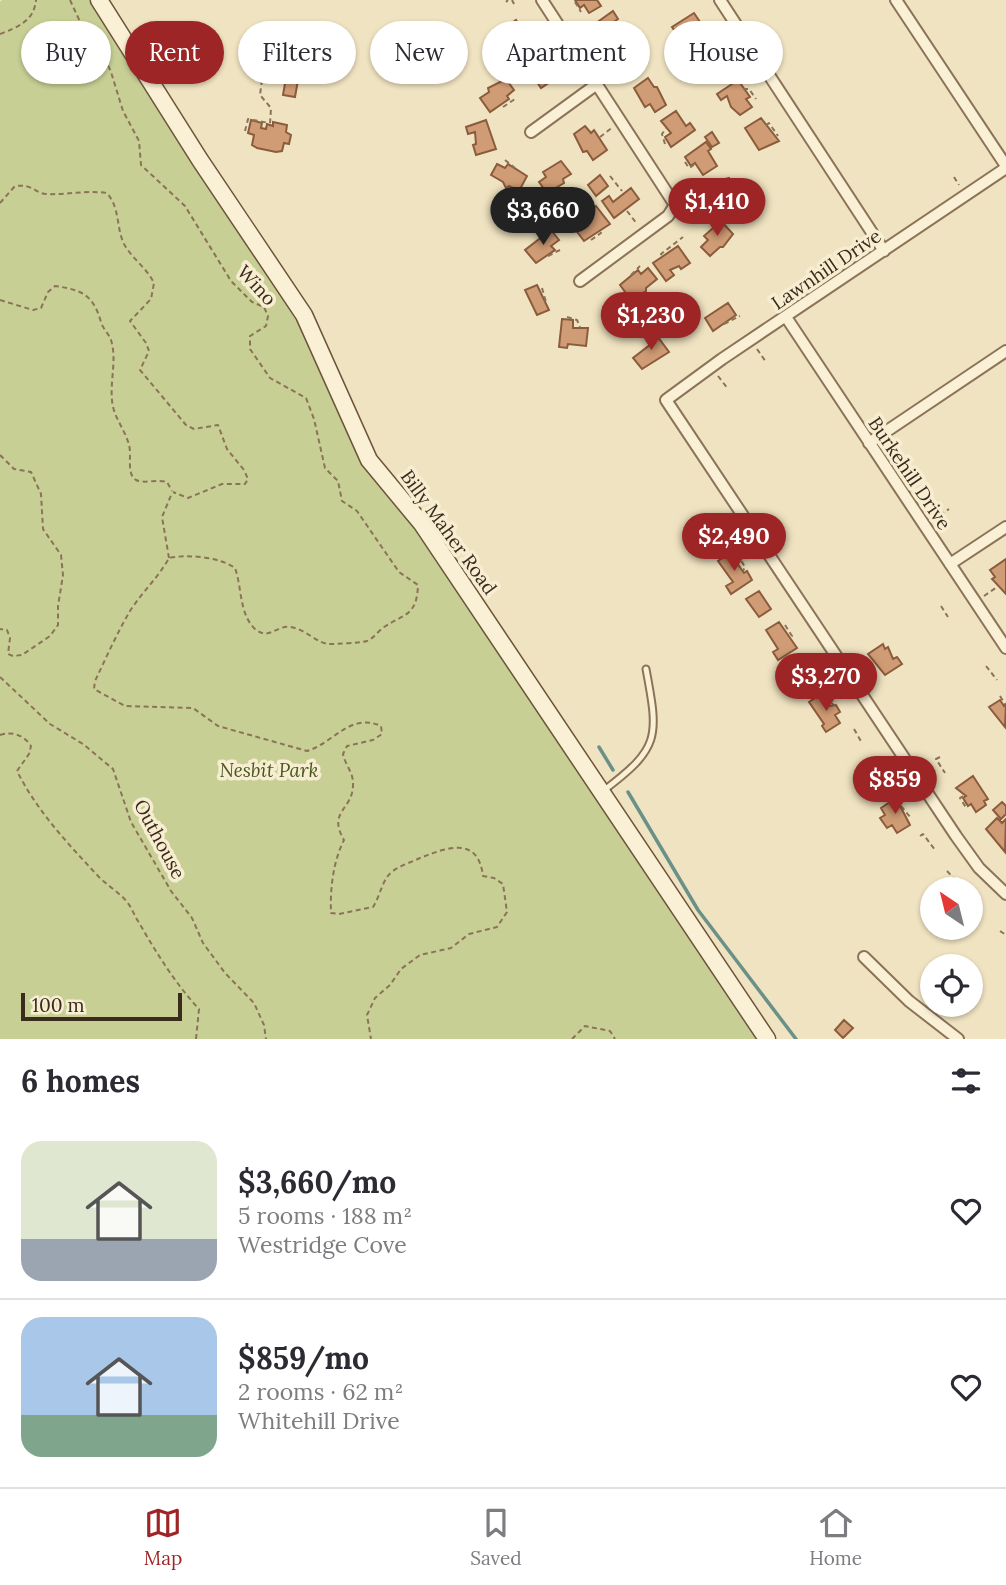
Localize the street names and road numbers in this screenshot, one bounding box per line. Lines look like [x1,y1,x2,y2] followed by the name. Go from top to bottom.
[767,223,885,315] street label: Lawnhill Drive
[232,260,282,310] street label: Wino
[863,412,957,534] street label: Burkehill Drive
[396,465,502,599] street label: Billy Maher Road
[129,795,191,883] street label: Outhouse

